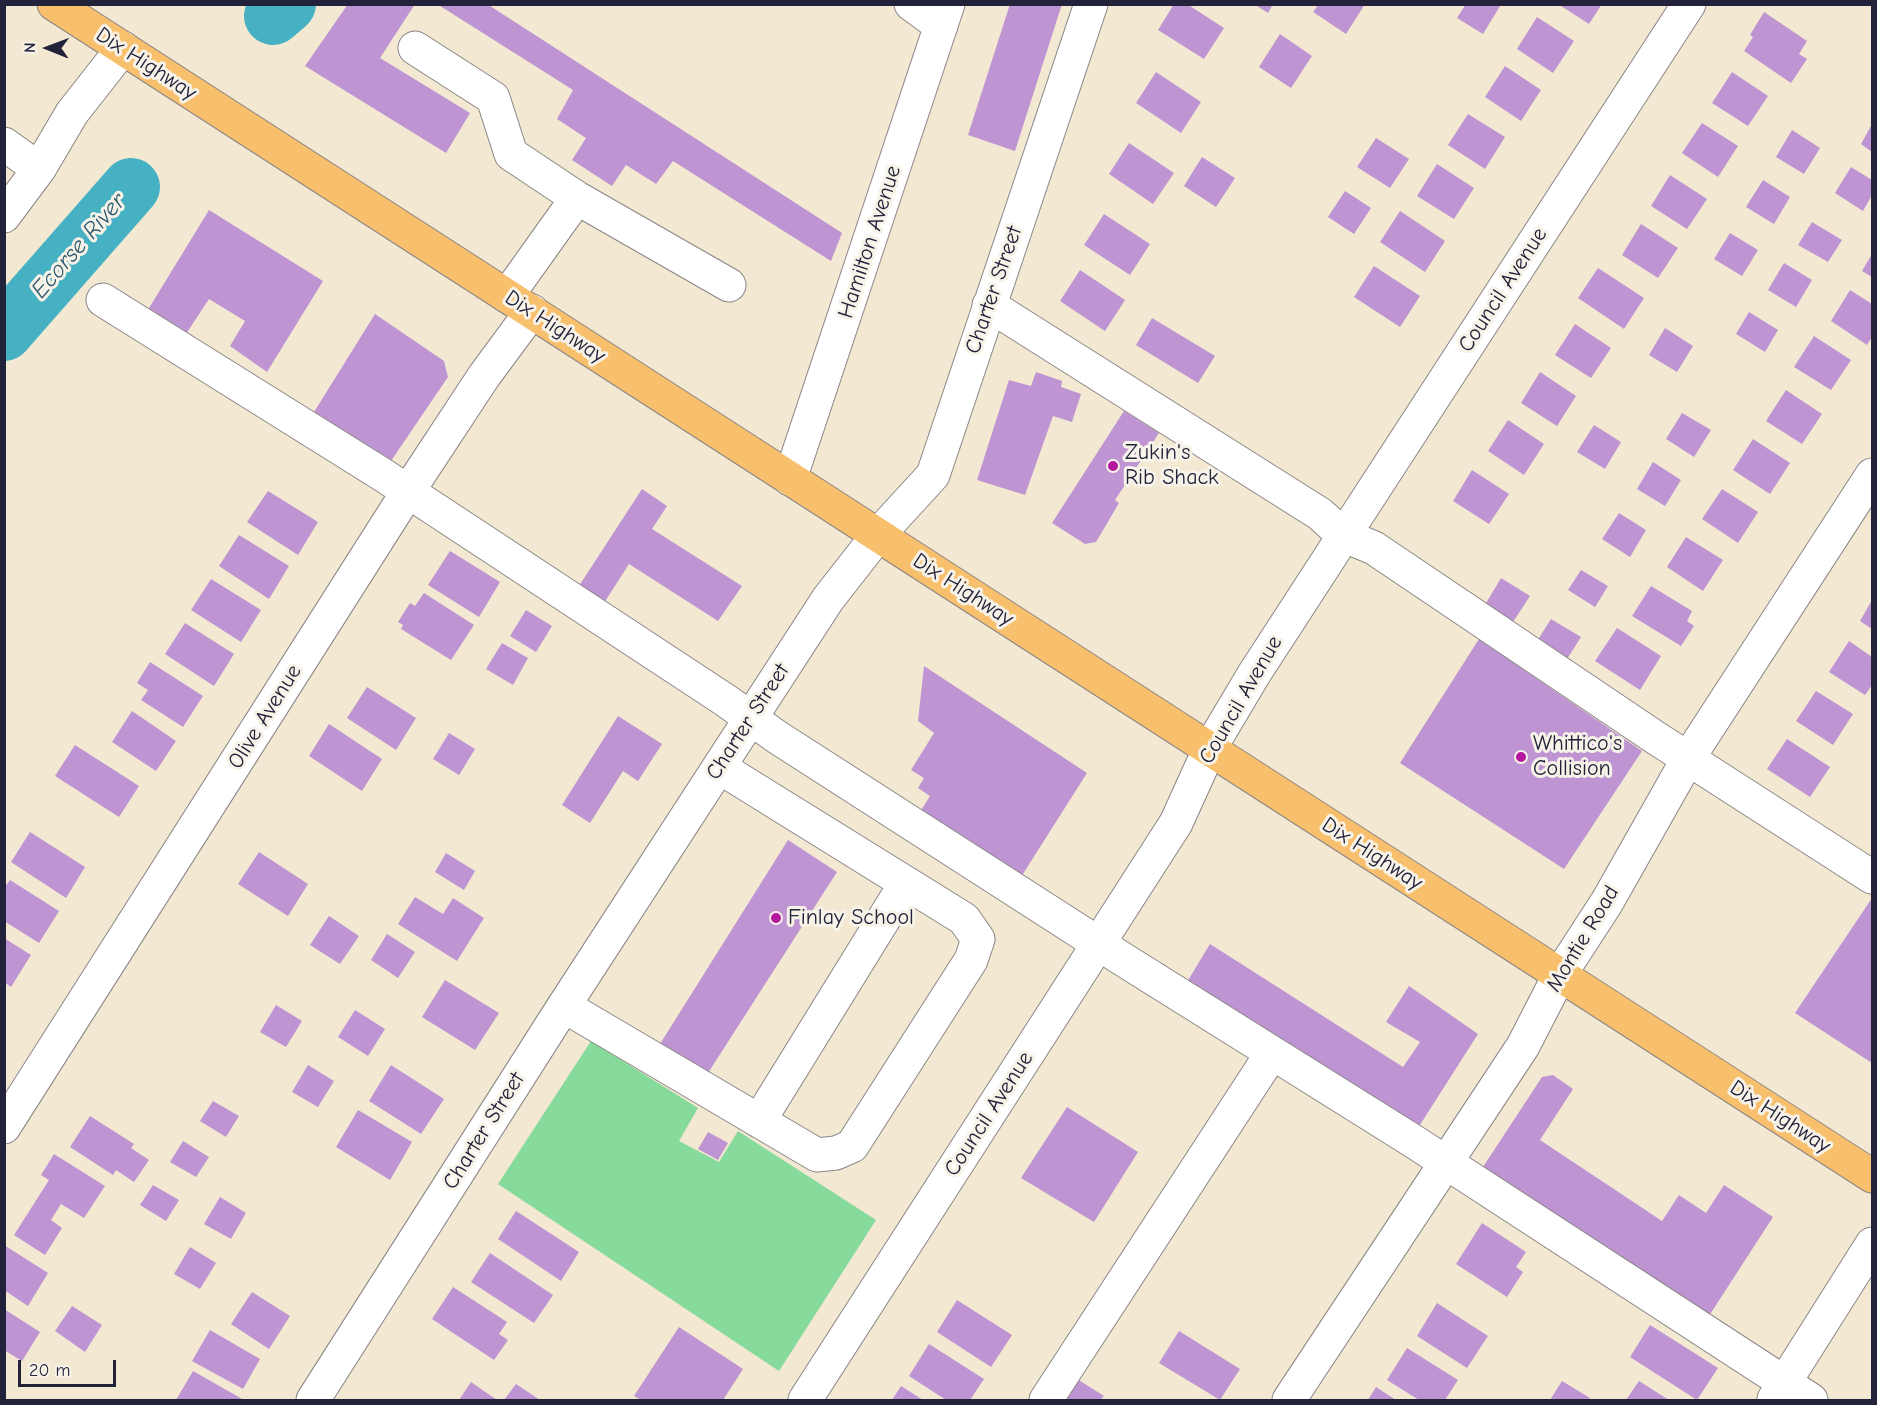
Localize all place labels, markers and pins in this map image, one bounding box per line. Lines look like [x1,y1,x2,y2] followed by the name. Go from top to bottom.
[1125,440,1219,492] place label: Zukin's Rib Shack
[1106,459,1120,473] marker: Zukin's Rib Shack
[1533,731,1622,782] place label: Whittico's Collision
[1514,750,1528,764] marker: Whittico's Collision
[788,905,914,931] place label: Finlay School
[769,911,783,925] marker: Finlay School

